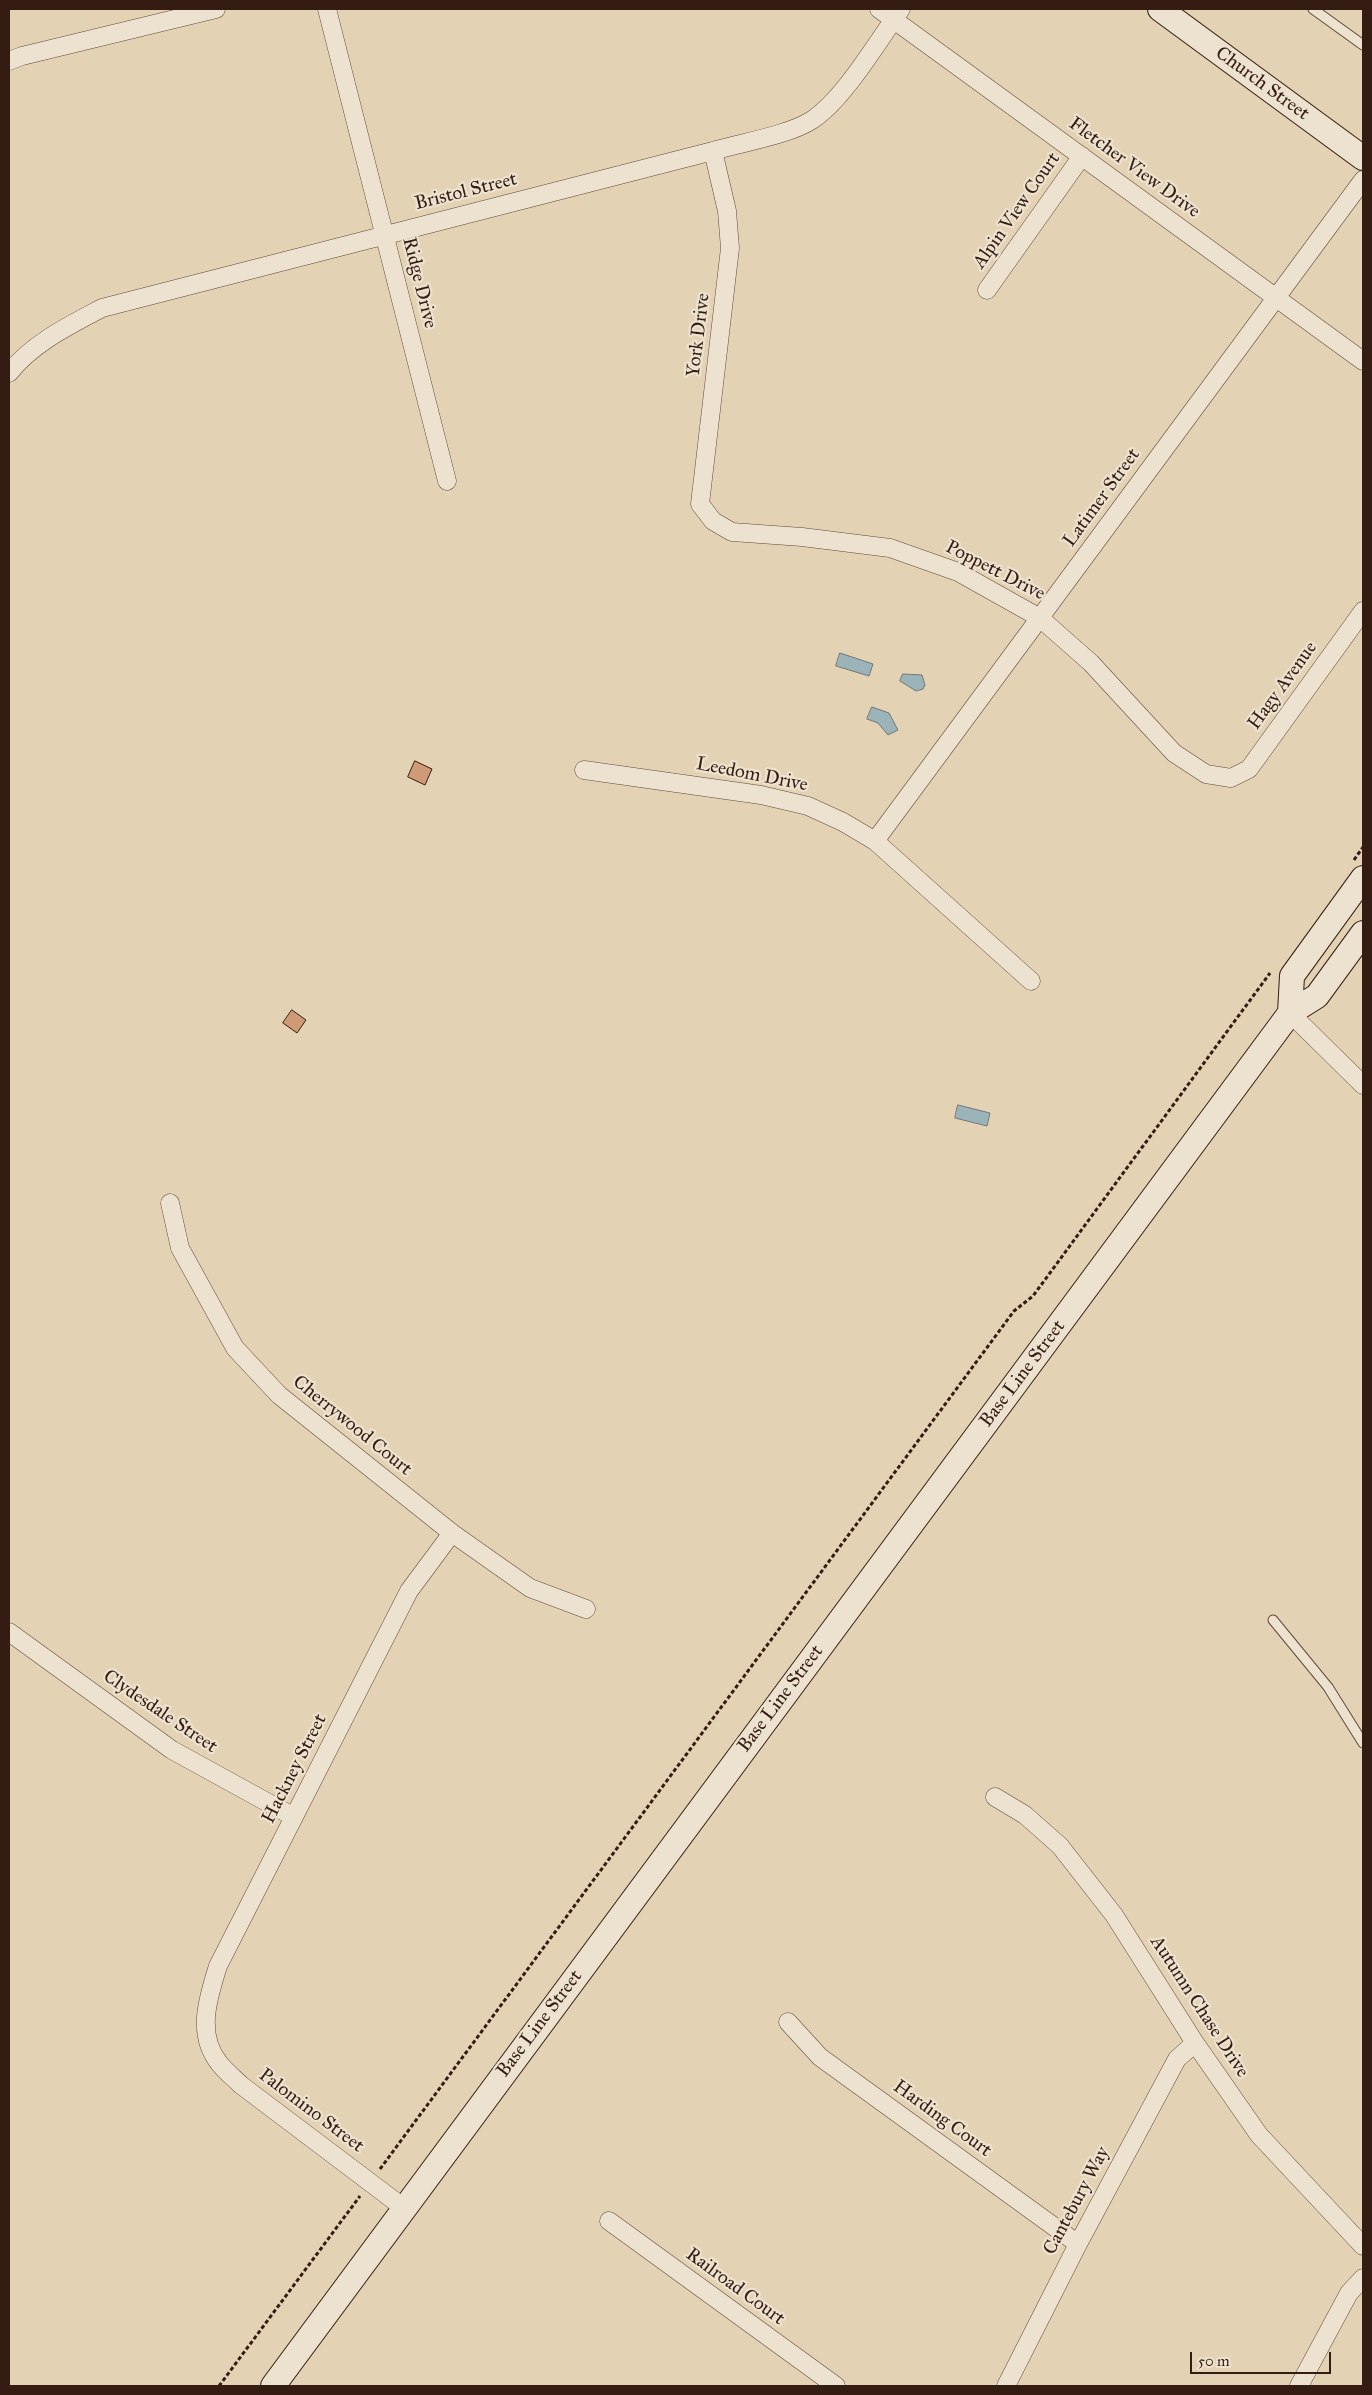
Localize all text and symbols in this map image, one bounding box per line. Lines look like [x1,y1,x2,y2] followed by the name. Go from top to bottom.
[1211,42,1313,126] street label: Church Street
[1064,113,1204,223] street label: Fletcher View Drive
[969,149,1065,273] street label: Alpin View Court
[413,168,519,216] street label: Bristol Street
[397,235,441,331] street label: Ridge Drive
[683,292,715,378] street label: York Drive
[1059,444,1145,552] street label: Latimer Street
[941,536,1049,606] street label: Poppett Drive
[1243,637,1323,735] street label: Hagy Avenue
[694,753,810,797] street label: Leedom Drive
[975,1316,1071,1432] street label: Base Line Street
[288,1371,416,1481] street label: Cherrywood Court
[733,1641,829,1757] street label: Base Line Street
[99,1665,221,1759] street label: Clydesdale Street
[258,1711,332,1827] street label: Hackney Street
[1145,1932,1253,2082] street label: Autumn Chase Drive
[492,1966,588,2082] street label: Base Line Street
[254,2064,368,2158] street label: Palomino Street
[888,2076,996,2162] street label: Harding Court
[1039,2143,1115,2259] street label: Cantebury Way
[681,2243,789,2331] street label: Railroad Court
[1192,2342,1333,2374] scale bar
[1198,2352,1230,2370] text: 50 m

